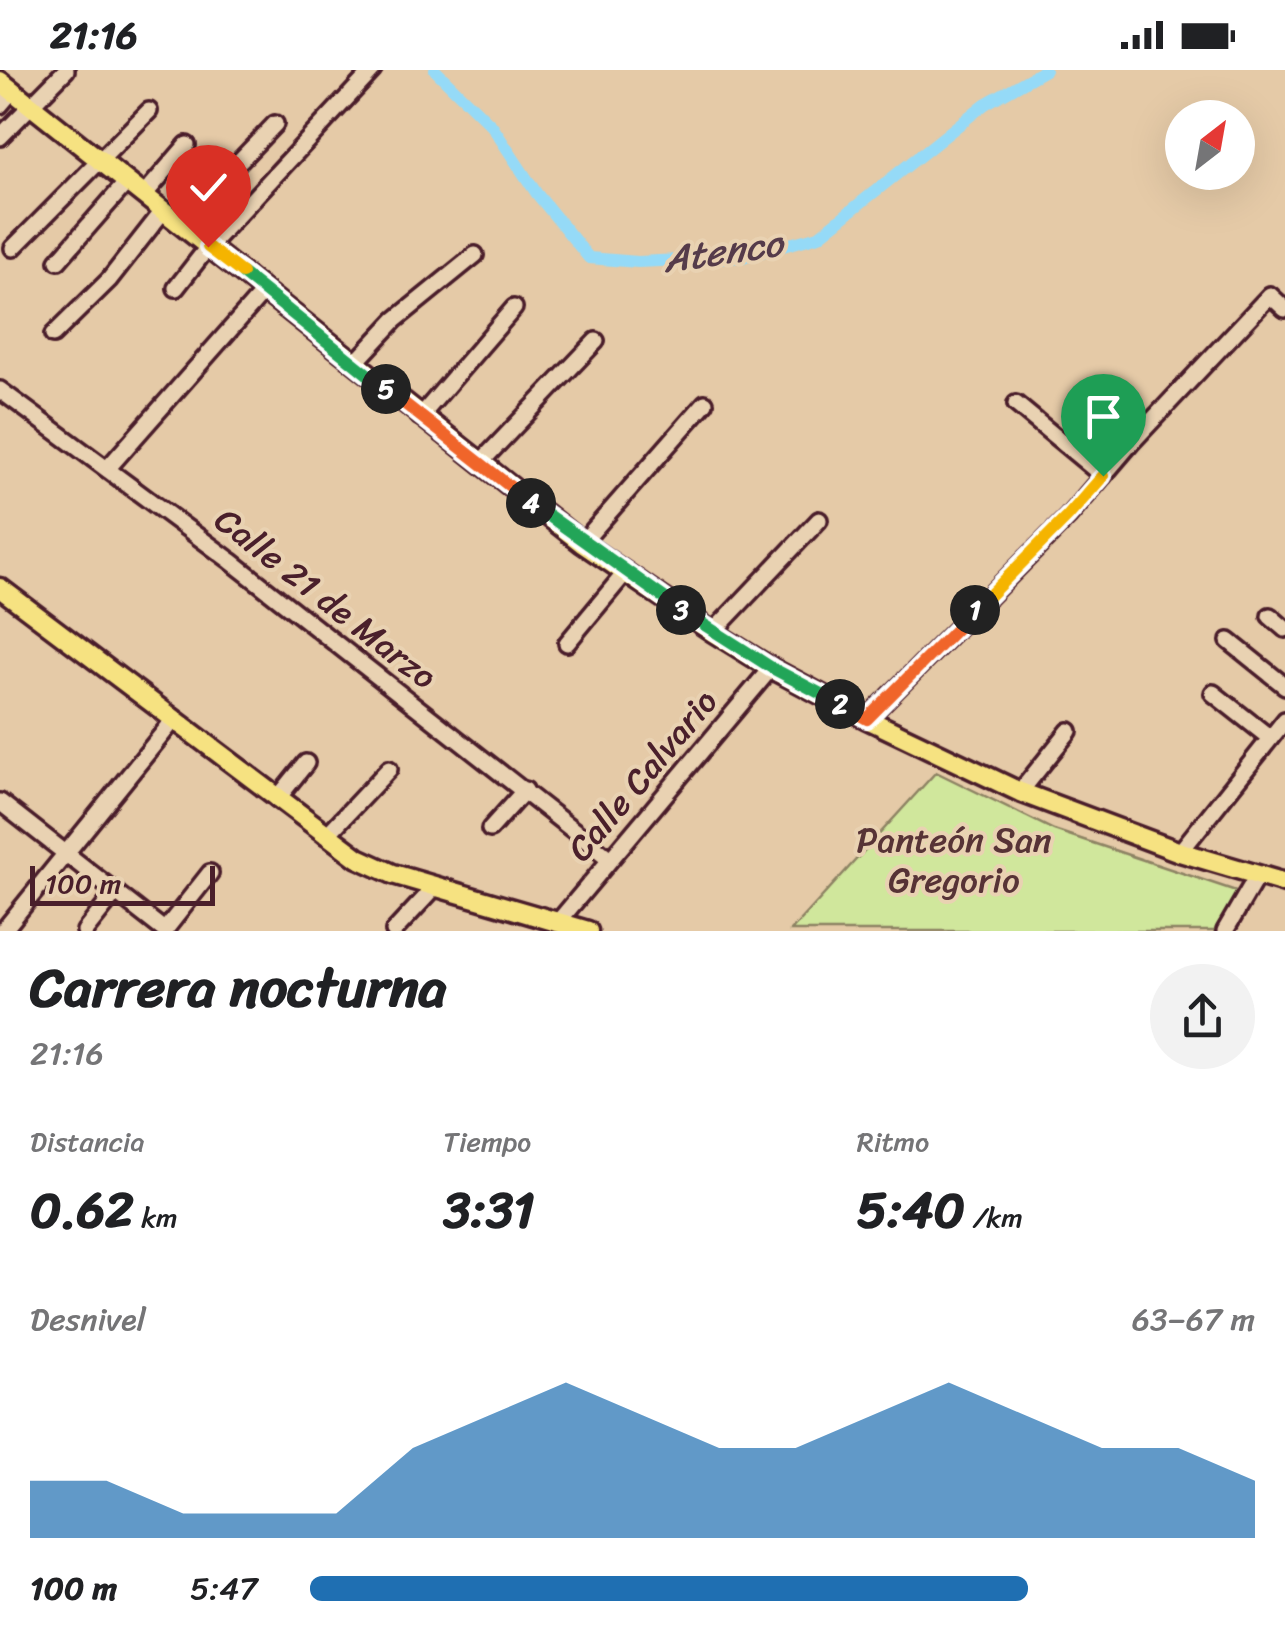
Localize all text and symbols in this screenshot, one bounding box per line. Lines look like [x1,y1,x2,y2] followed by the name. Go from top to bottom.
[50,2,138,69] text: 21:16
[1165,100,1255,190] north arrow
[1165,100,1255,190] map controls
[166,145,251,248] pin
[181,160,236,215] icon: check
[658,210,790,293] water label: Atenco
[361,364,411,414] pin: 5
[377,364,395,413] text: 5
[1061,374,1146,477] pin
[1076,389,1131,444] icon: arrive
[506,478,556,528] pin: 4
[522,478,540,527] text: 4
[201,490,451,706] street label: Calle 21 de Marzo
[656,585,706,635] pin: 3
[673,585,689,634] text: 3
[950,585,1000,635] pin: 1
[969,585,981,634] text: 1
[550,674,734,876] street label: Calle Calvario
[815,679,865,729] pin: 2
[832,679,848,728] text: 2
[856,809,1052,911] park label: Panteón San Gregorio
[45,859,121,908] text: 100 m
[30,861,215,906] scale bar
[30,939,446,1036] text: Carrera nocturna
[1150,964,1255,1069] button: share
[30,1025,104,1082] text: 21:16
[30,1117,145,1166] text: Distancia
[443,1117,531,1166] text: Tiempo
[857,1117,929,1166] text: Ritmo
[30,1166,134,1255] text: 0.62
[443,1166,535,1255] text: 3:31
[857,1166,965,1255] text: 5:40
[134,1193,178,1242] text: km
[965,1193,1023,1242] text: /km
[30,1291,146,1348] text: Desnivel
[1132,1291,1255,1348] text: 63–67 m
[30,1560,117,1617] text: 100 m
[190,1560,258,1617] text: 5:47

